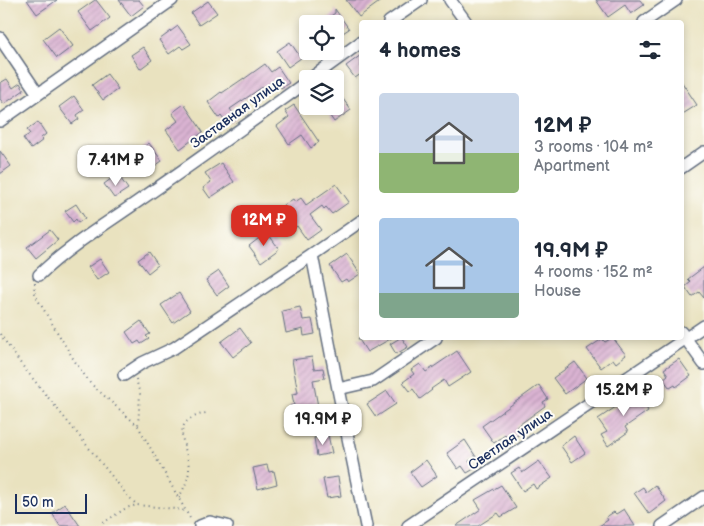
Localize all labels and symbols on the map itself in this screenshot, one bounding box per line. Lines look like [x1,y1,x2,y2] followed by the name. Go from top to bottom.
[187,72,288,152] street label: Заставная улица
[70,144,162,187] pin: 7.41M ₽
[229,204,299,247] pin: 12M ₽
[578,374,670,417] pin: 15.2M ₽
[277,404,369,446] pin: 19.9M ₽
[465,405,556,474] street label: Светлая улица
[15,491,88,514] scale bar

